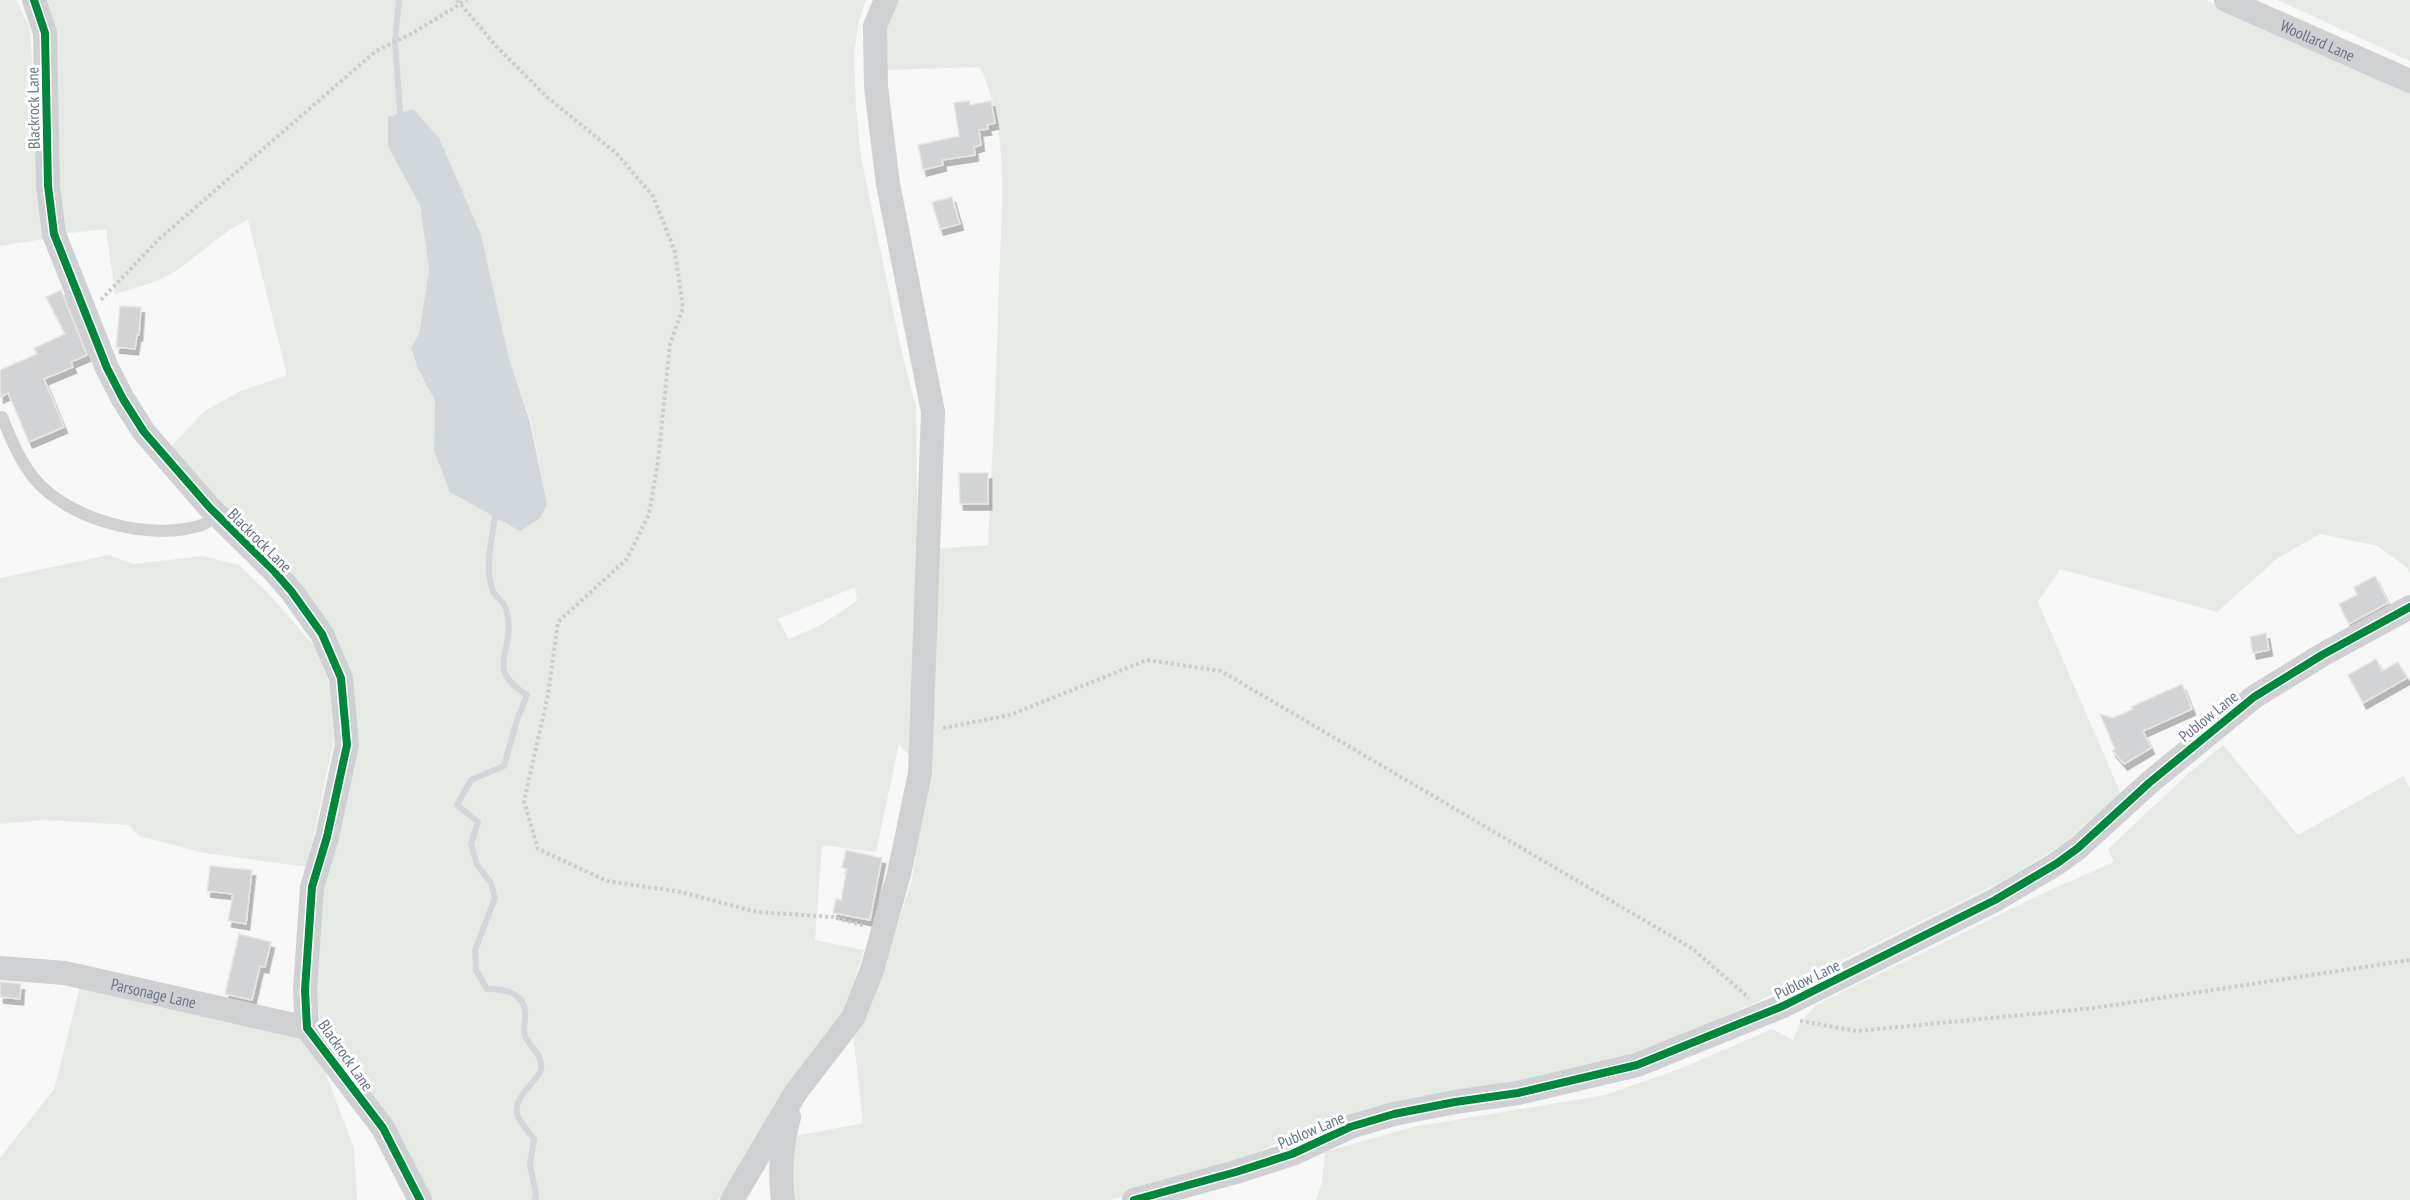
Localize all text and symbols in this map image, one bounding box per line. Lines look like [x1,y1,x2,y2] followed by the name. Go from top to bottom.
[2277,15,2358,65] street label: Woollard Lane
[22,67,44,149] street label: Blackrock Lane
[224,504,296,576] street label: Blackrock Lane
[2174,686,2242,746] street label: Publow Lane
[1771,955,1843,1003] street label: Publow Lane
[109,974,198,1012] street label: Parsonage Lane
[314,1016,378,1094] street label: Blackrock Lane
[1275,1107,1347,1153] street label: Publow Lane

